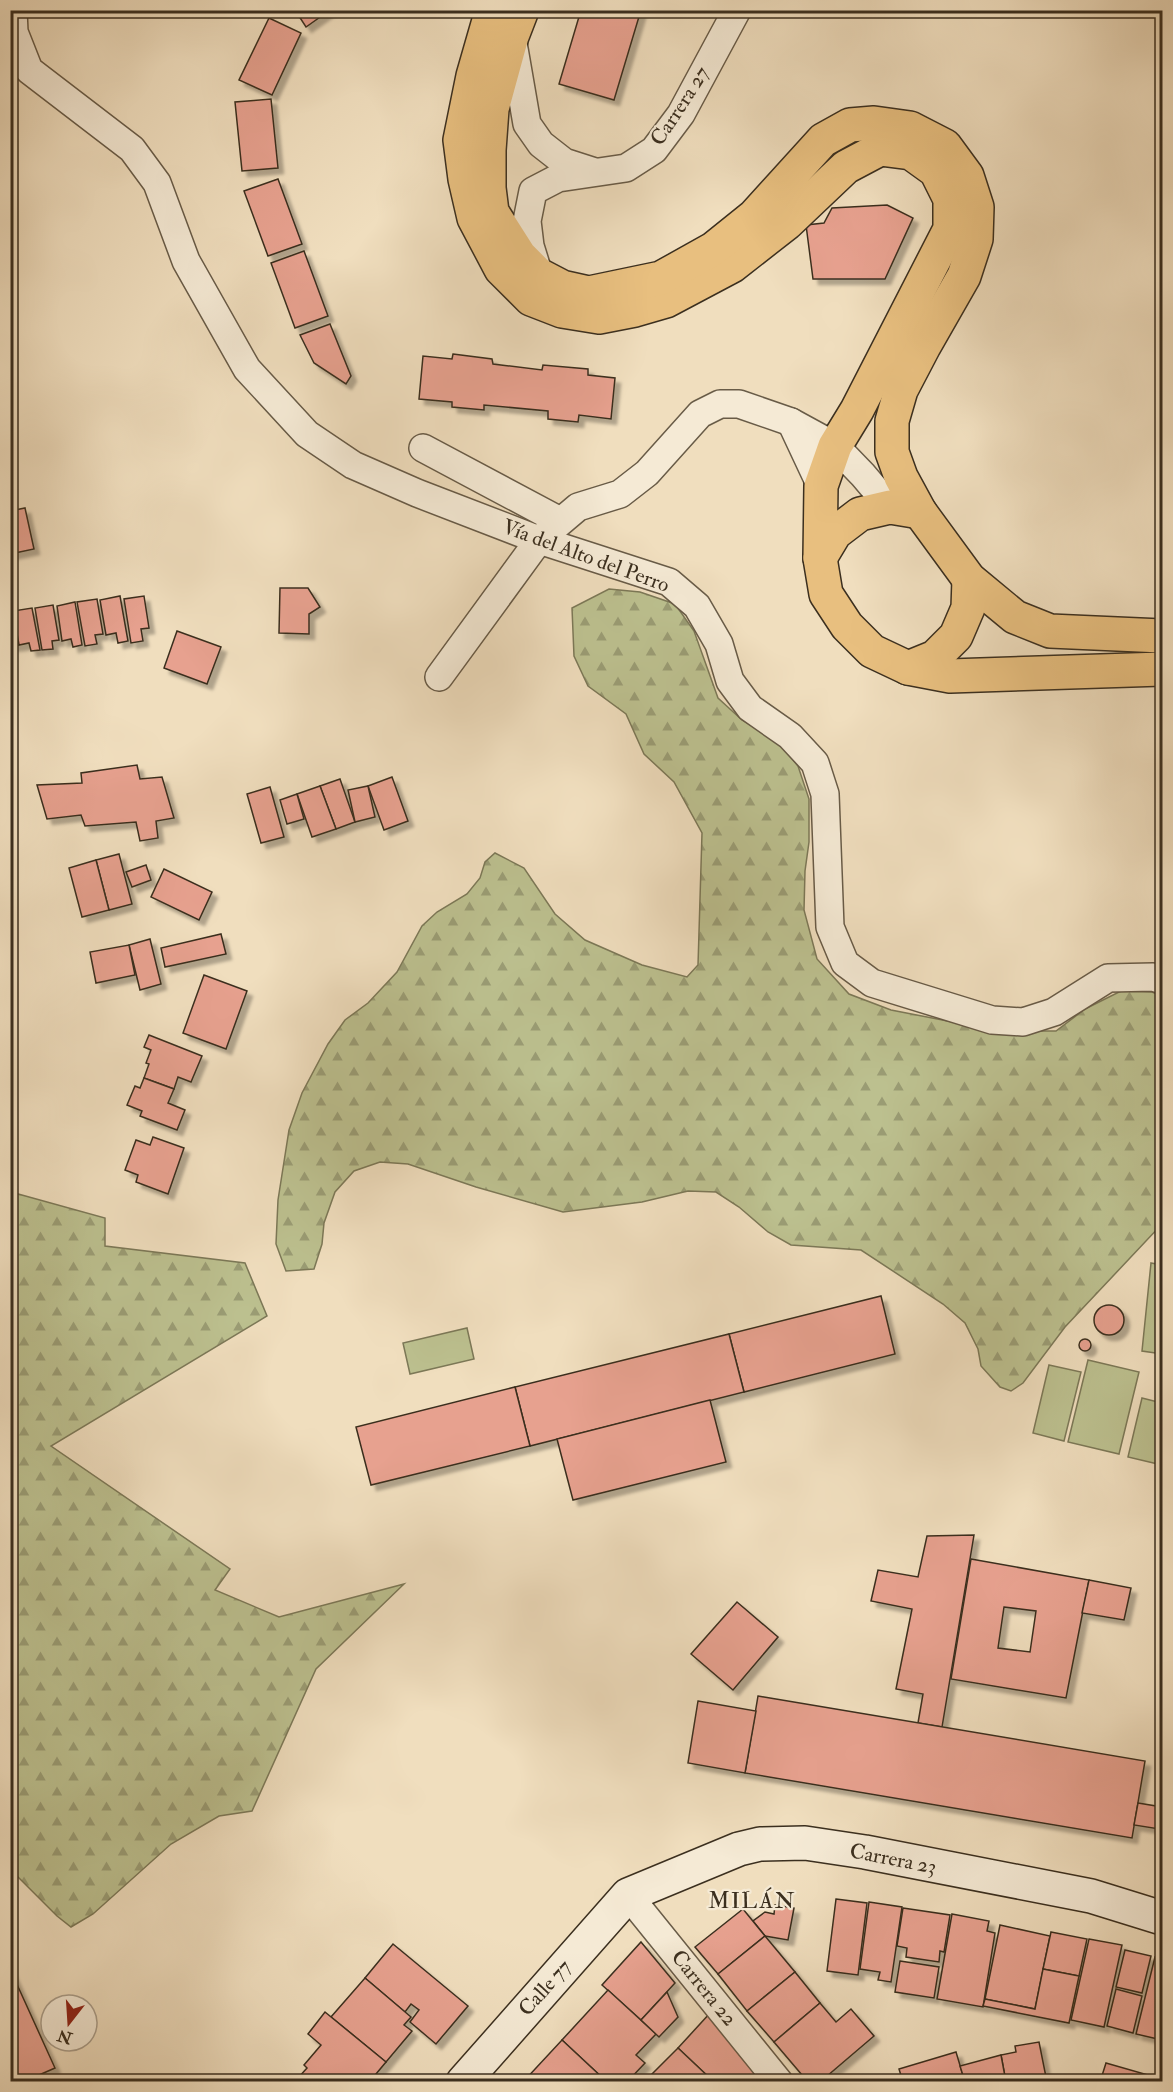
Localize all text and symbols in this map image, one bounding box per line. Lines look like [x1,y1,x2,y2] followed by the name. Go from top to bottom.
[644,61,716,151] street label: Carrera 27
[499,513,673,599] street label: Vía del Alto del Perro
[847,1837,939,1881] street label: Carrera 23
[708,1887,796,1915] district label: MILÁN
[665,1944,743,2032] street label: Carrera 22
[513,1954,578,2022] street label: Calle 77
[39,1993,99,2053] north arrow
[54,2025,76,2048] text: N

